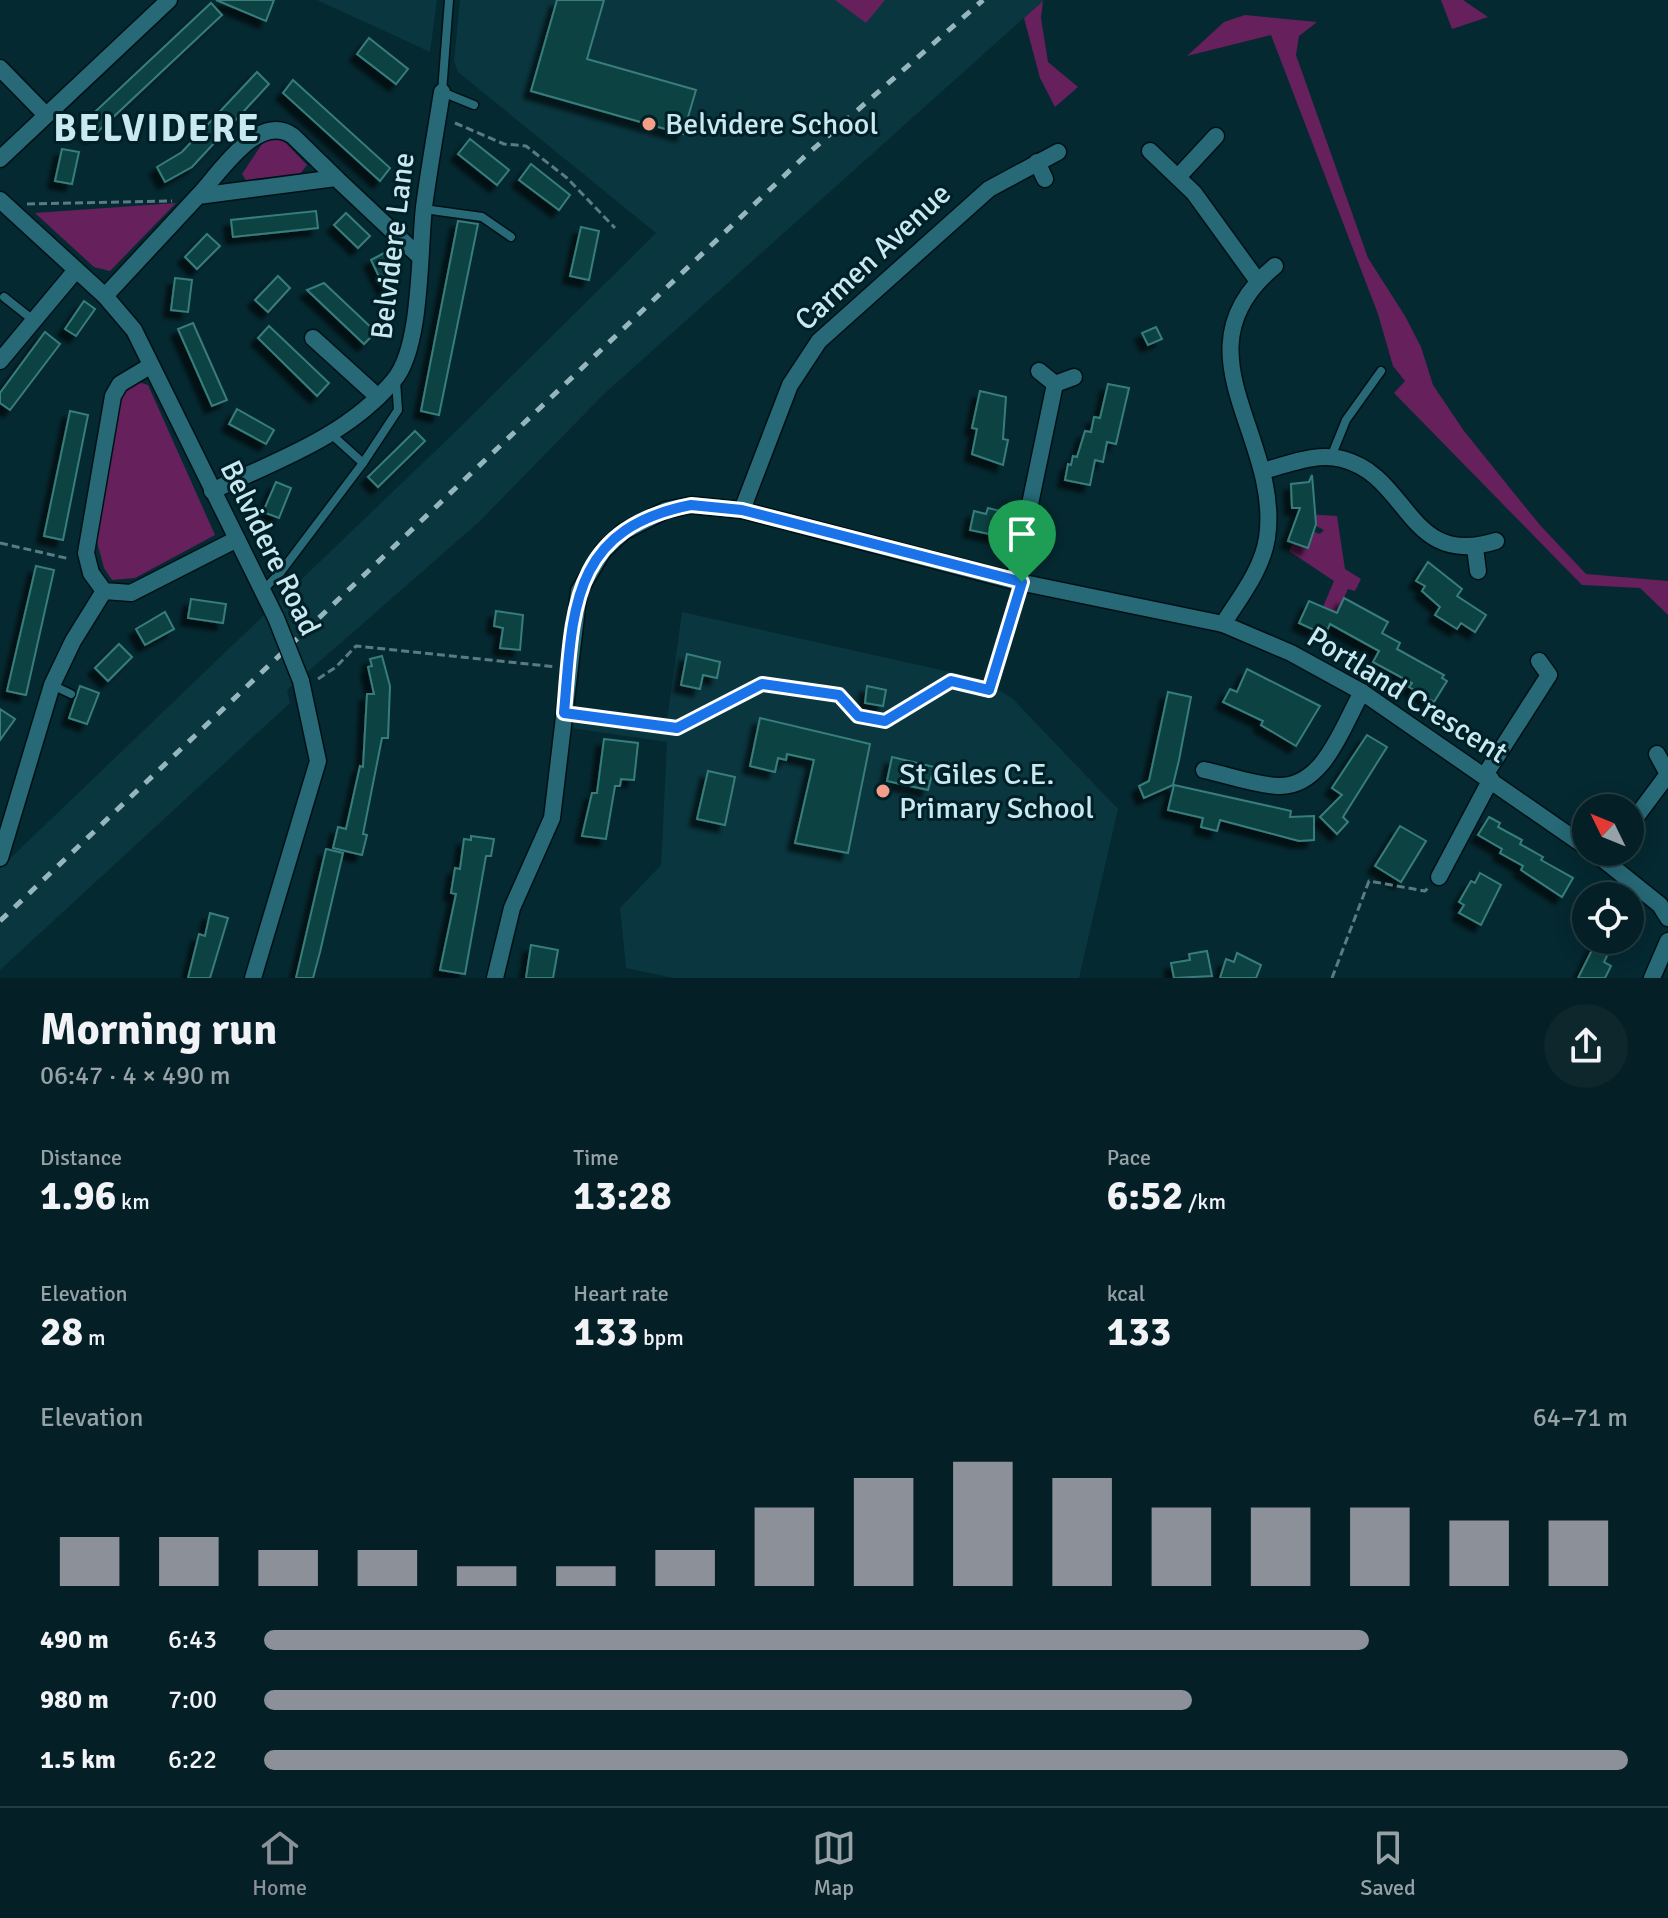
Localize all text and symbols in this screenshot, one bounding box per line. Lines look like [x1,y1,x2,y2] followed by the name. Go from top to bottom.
[53,105,261,152] district label: BELVIDERE
[665,106,878,143] place label: Belvidere School
[640,115,658,133] marker: Belvidere School
[363,150,423,342] street label: Belvidere Lane
[787,175,959,339] street label: Carmen Avenue
[212,454,328,642] street label: Belvidere Road
[988,500,1056,582] pin
[1000,512,1044,556] icon: arrive
[1300,618,1514,772] street label: Portland Crescent
[899,756,1094,827] place label: St Giles C.E. Primary School
[874,782,892,800] marker: St Giles C.E. Primary School
[1572,794,1644,866] north arrow
[1572,794,1644,954] map controls
[1572,882,1644,954] button: locate
[40,1003,277,1057] text: Morning run
[1544,1004,1628,1088] button: share
[40,1060,231,1092] text: 06:47 · 4 × 490 m
[40,1144,122,1171] text: Distance
[573,1144,619,1171] text: Time
[1107,1144,1151,1171] text: Pace
[40,1171,116,1221] text: 1.96
[573,1171,672,1221] text: 13:28
[1107,1171,1183,1221] text: 6:52
[116,1188,150,1215] text: km
[1183,1188,1226,1215] text: /km
[40,1280,128,1307] text: Elevation
[573,1280,669,1307] text: Heart rate
[1107,1280,1145,1307] text: kcal
[40,1307,83,1357] text: 28
[573,1307,638,1357] text: 133
[1107,1307,1171,1357] text: 133
[83,1324,106,1351] text: m
[638,1324,684,1351] text: bpm
[40,1402,144,1434] text: Elevation
[1533,1402,1628,1434] text: 64–71 m
[40,1624,109,1656] text: 490 m
[168,1624,217,1656] text: 6:43
[40,1684,109,1716] text: 980 m
[168,1684,217,1716] text: 7:00
[40,1744,116,1776] text: 1.5 km
[168,1744,217,1776] text: 6:22
[252,1826,307,1901] tab: Home
[812,1826,856,1901] tab: Map
[1360,1826,1416,1901] tab: Saved

